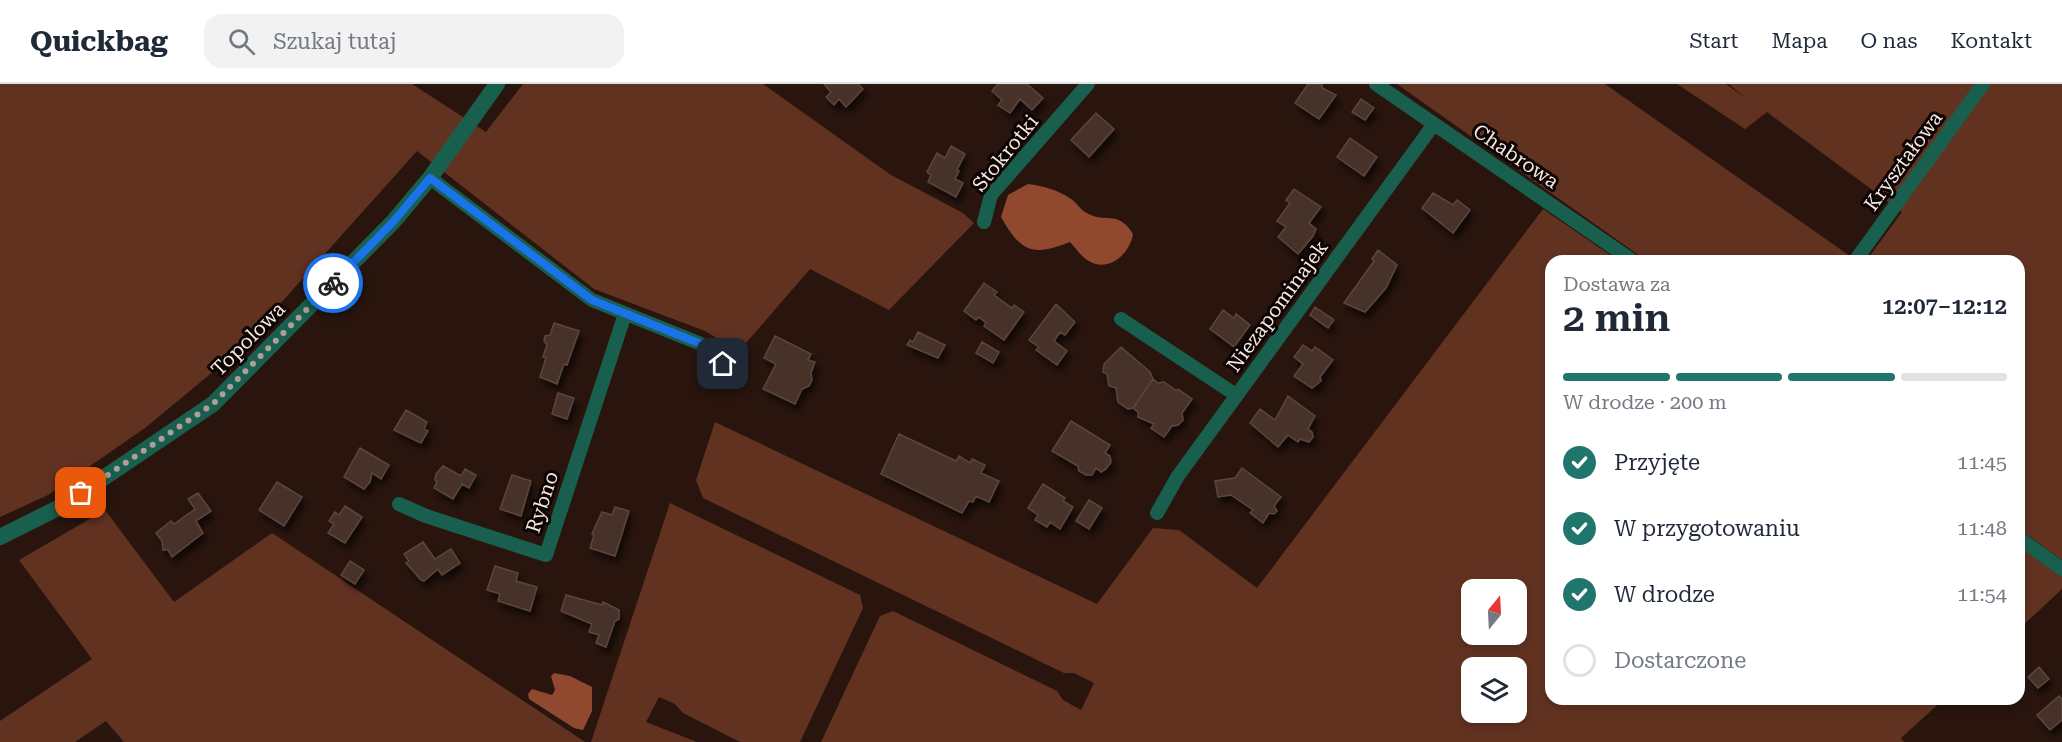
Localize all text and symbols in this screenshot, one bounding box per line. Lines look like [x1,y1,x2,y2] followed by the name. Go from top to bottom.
[204,14,624,68] search box
[30,25,168,58] text: Quickbag
[225,25,258,58] icon: search
[273,29,396,54] text: Szukaj tutaj
[1690,29,1738,53] text: Start
[1771,29,1828,53] text: Mapa
[1861,29,1917,53] text: O nas
[1950,29,2032,53] text: Kontakt
[1859,106,1947,215] street label: Kryształowa
[967,110,1043,196] street label: Stokrotki
[1469,119,1563,193] street label: Chabrowa
[1221,235,1333,376] street label: Niezapominajek
[303,253,363,313] courier
[317,267,350,300] icon: bike
[1563,272,1671,296] text: Dostawa za
[1882,294,2007,319] text: 12:07–12:12
[1563,295,1670,341] text: 2 min
[206,297,290,381] street label: Topolowa
[697,338,748,389] pin
[706,347,739,380] icon: home
[1563,390,1727,414] text: W drodze · 200 m
[1563,446,1596,479] icon: check
[1614,450,1700,475] text: Przyjęte
[1957,450,2007,474] text: 11:45
[55,467,106,518] pin
[521,468,563,536] street label: Rybno
[64,476,97,509] icon: bag
[1563,512,1596,545] icon: check
[1614,516,1800,541] text: W przygotowaniu
[1957,516,2007,540] text: 11:48
[1563,578,1596,611] icon: check
[1461,579,1527,645] north arrow
[1461,579,1527,723] map controls
[1614,582,1715,607] text: W drodze
[1957,582,2007,606] text: 11:54
[1614,648,1746,673] text: Dostarczone
[1461,657,1527,723] button: layers

